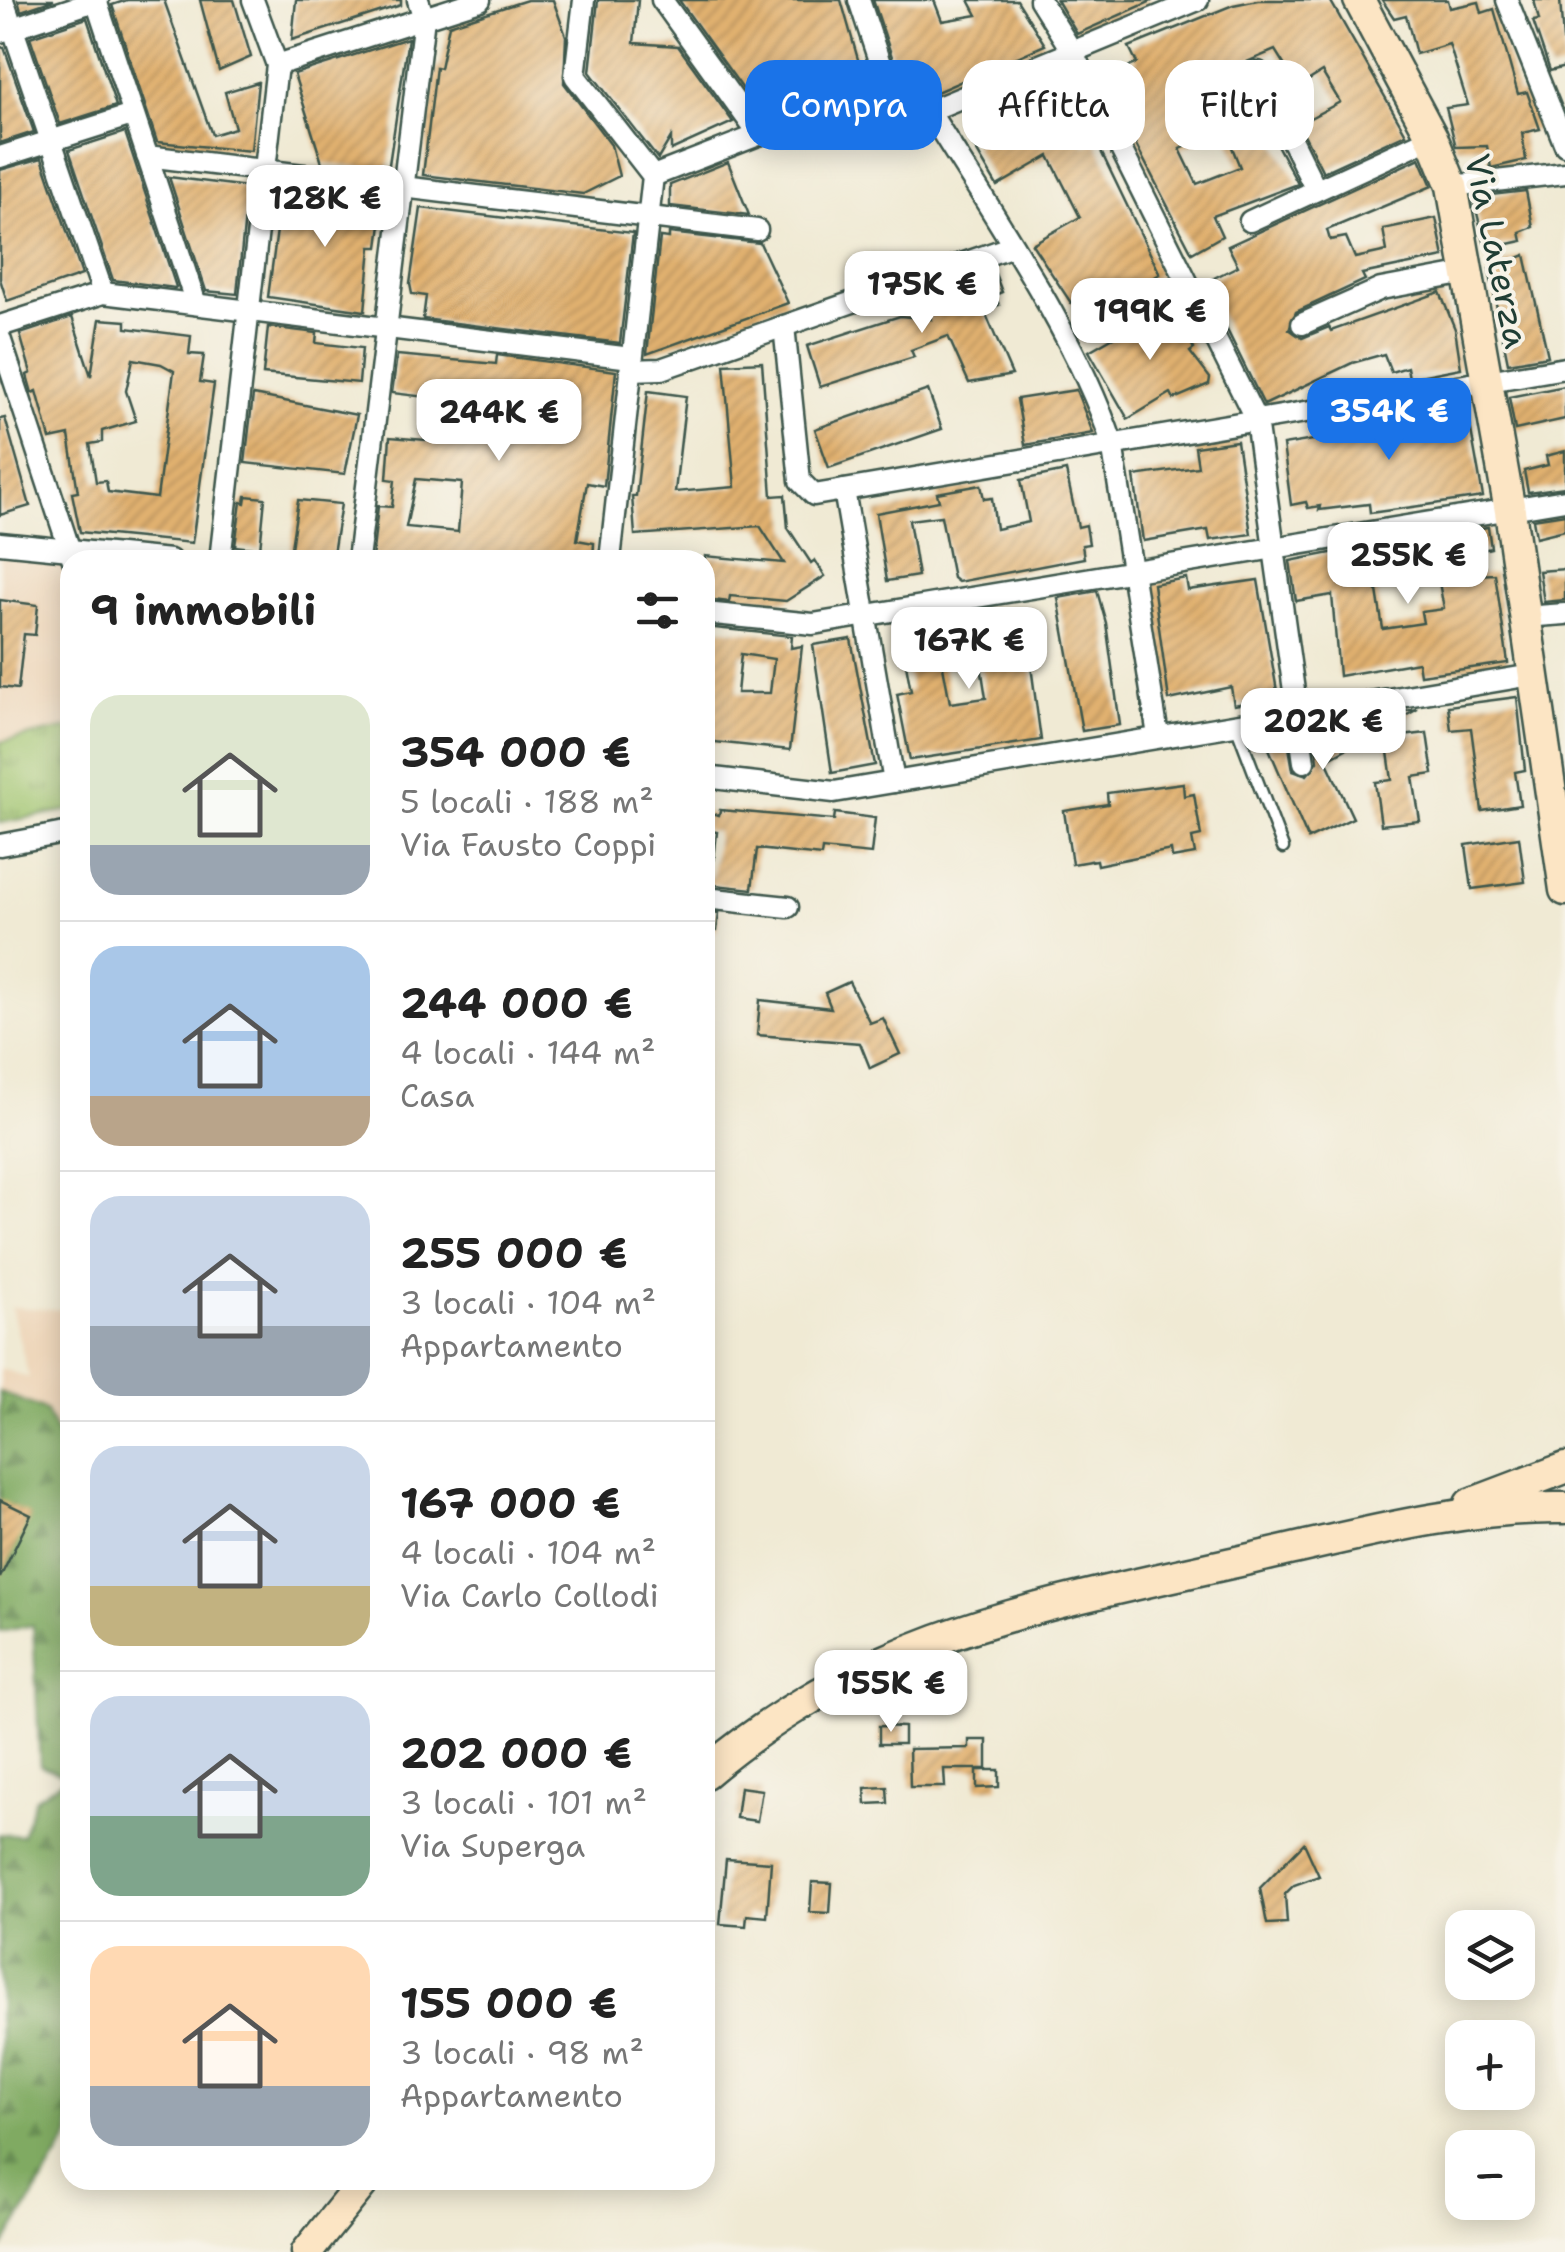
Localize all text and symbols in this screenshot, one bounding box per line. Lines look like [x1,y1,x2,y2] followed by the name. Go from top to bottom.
[745,60,942,150] chip: Compra
[962,60,1145,150] chip: Affitta
[1165,60,1314,150] chip: Filtri
[1454,149,1541,353] street label: Via Laterza
[244,165,406,250] pin: 128K €
[268,176,382,219] text: 128K €
[841,251,1003,336] pin: 175K €
[867,262,977,305] text: 175K €
[1069,278,1231,363] pin: 199K €
[1093,289,1207,332] text: 199K €
[1308,378,1470,463] pin: 354K €
[418,379,580,464] pin: 244K €
[1329,389,1449,432] text: 354K €
[438,390,560,433] text: 244K €
[1327,522,1489,607] pin: 255K €
[1349,533,1467,576] text: 255K €
[90,582,316,638] text: 9 immobili
[630,583,685,638] icon: filters
[888,607,1050,692] pin: 167K €
[913,618,1025,661] text: 167K €
[1242,688,1404,773] pin: 202K €
[1263,699,1383,742] text: 202K €
[400,724,631,780] text: 354 000 €
[170,735,290,855] icon: home
[400,780,654,823] text: 5 locali · 188 m²
[400,823,656,866] text: Via Fausto Coppi
[400,975,633,1031] text: 244 000 €
[170,986,290,1106] icon: home
[400,1031,655,1074] text: 4 locali · 144 m²
[400,1074,474,1117] text: Casa
[400,1225,628,1281] text: 255 000 €
[170,1236,290,1356] icon: home
[400,1281,656,1324] text: 3 locali · 104 m²
[400,1324,623,1367] text: Appartamento
[400,1475,621,1531] text: 167 000 €
[170,1486,290,1606] icon: home
[400,1531,656,1574] text: 4 locali · 104 m²
[400,1574,659,1617] text: Via Carlo Collodi
[810,1650,972,1735] pin: 155K €
[836,1661,946,1704] text: 155K €
[400,1725,632,1781] text: 202 000 €
[170,1736,290,1856] icon: home
[400,1781,647,1824] text: 3 locali · 101 m²
[400,1824,585,1867] text: Via Superga
[1445,1910,1535,2220] map controls
[1445,1910,1535,2000] button: layers
[400,1975,617,2031] text: 155 000 €
[170,1986,290,2106] icon: home
[1445,2020,1535,2110] button: +
[400,2031,644,2074] text: 3 locali · 98 m²
[400,2074,623,2117] text: Appartamento
[1445,2130,1535,2220] button: −

